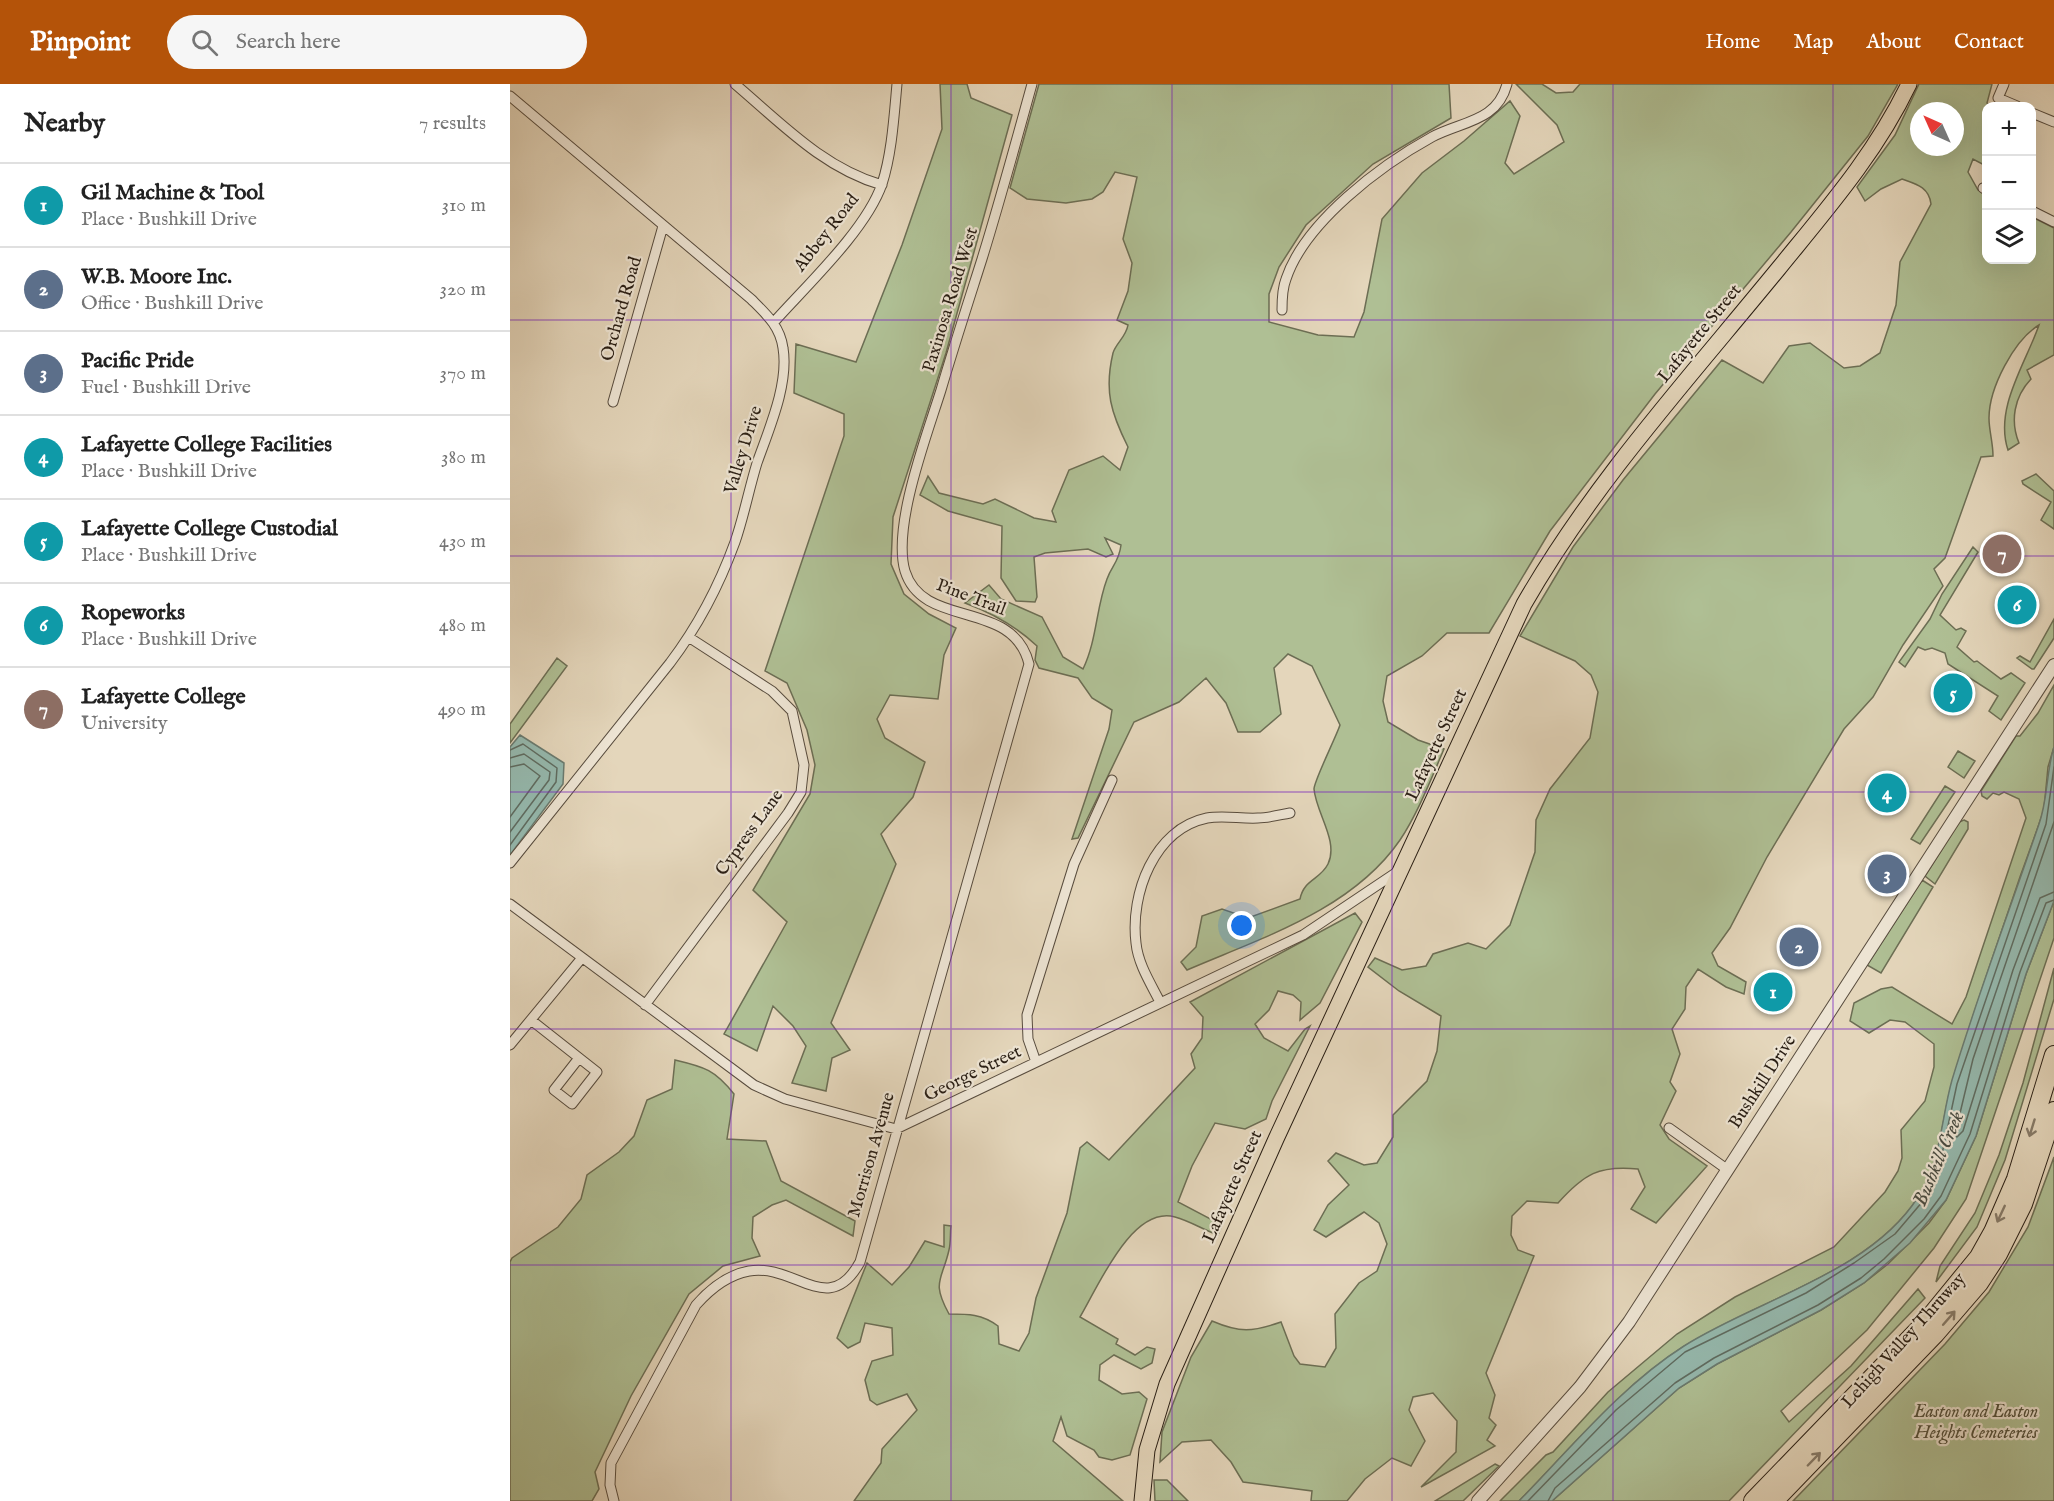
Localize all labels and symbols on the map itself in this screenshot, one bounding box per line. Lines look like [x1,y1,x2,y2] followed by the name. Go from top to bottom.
[1910,102,1964,156] north arrow
[789,189,865,278] street label: Abbey Road
[918,225,984,375] street label: Paxinosa Road West
[596,254,648,364] street label: Orchard Road
[1653,280,1747,388] street label: Lafayette Street
[719,403,768,498] street label: Valley Drive
[1982,532,2022,576] pin: 7
[933,574,1009,622] street label: Pine Trail
[1998,582,2036,628] pin: 6
[1934,670,1972,716] pin: 5
[1401,685,1473,805] street label: Lafayette Street
[1868,770,1906,816] pin: 4
[711,785,789,881] street label: Cypress Lane
[1868,852,1906,896] pin: 3
[1227,911,1256,940] your location
[1780,924,1818,970] pin: 2
[1754,970,1792,1014] pin: 1
[1724,1031,1802,1133] street label: Bushkill Drive
[921,1041,1025,1107] street label: George Street
[843,1090,901,1220] street label: Morrison Avenue
[1908,1108,1970,1210] water label: Bushkill Creek
[2026,1118,2037,1137] one-way arrow
[1198,1127,1268,1247] street label: Lafayette Street
[1995,1205,2007,1223] one-way arrow
[1837,1268,1971,1414] street label: Lehigh Valley Thruway
[1943,1310,1956,1326] one-way arrow
[1913,1401,2038,1445] park label: Easton and Easton Heights Cemeteries
[1807,1452,1821,1467] one-way arrow

